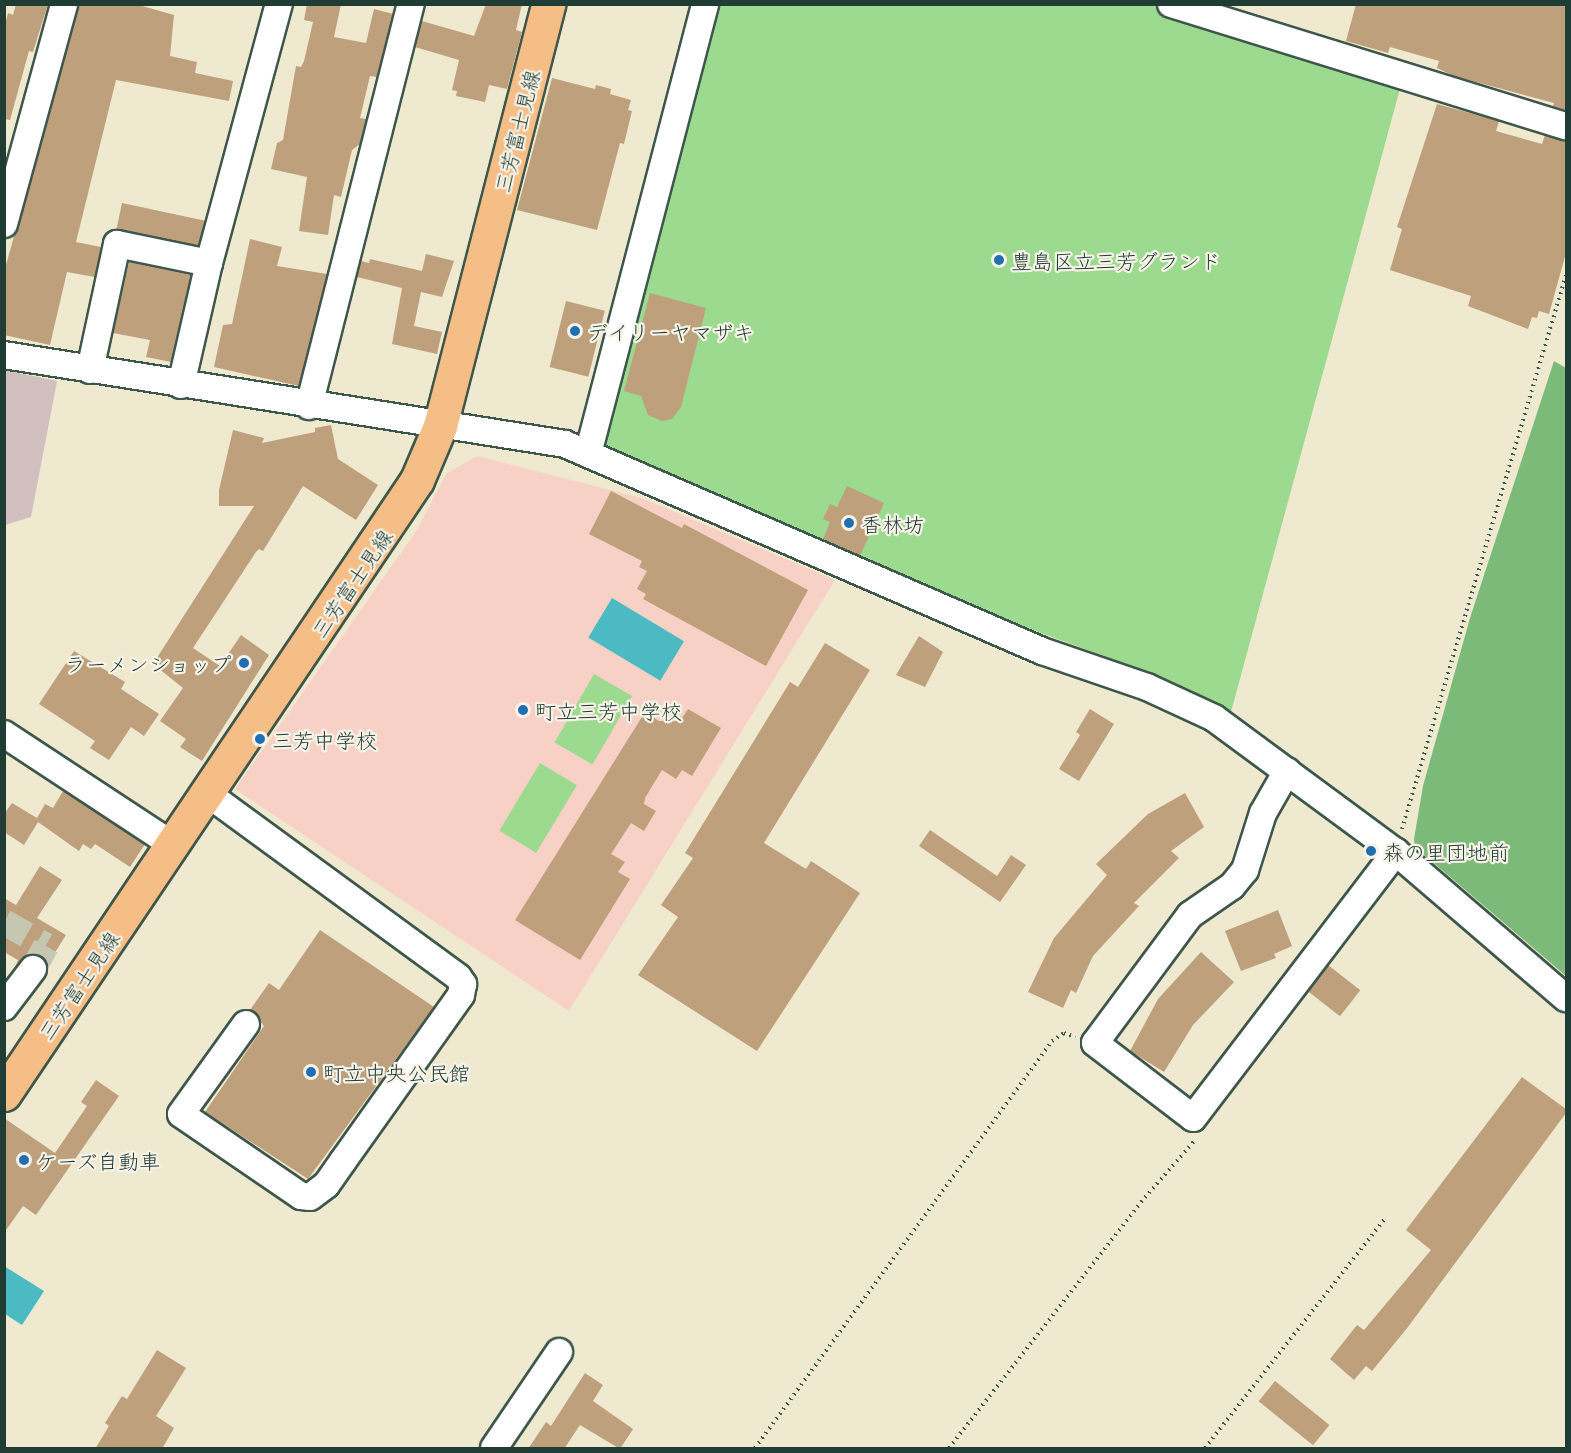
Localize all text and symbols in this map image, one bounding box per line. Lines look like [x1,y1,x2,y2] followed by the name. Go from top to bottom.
[489,67,543,195] street label: 三芳富士見線
[1011,247,1221,273] place label: 豊島区立三芳グランド
[992,253,1006,267] marker: 豊島区立三芳グランド
[587,318,755,344] place label: デイリーヤマザキ
[568,324,582,338] marker: デイリーヤマザキ
[861,510,924,536] place label: 香林坊
[842,516,856,530] marker: 香林坊
[305,524,397,642] street label: 三芳富士見線
[64,650,232,676] place label: ラーメンショップ
[237,656,251,670] marker: ラーメンショップ
[535,697,682,723] place label: 町立三芳中学校
[516,703,530,717] marker: 町立三芳中学校
[272,726,377,752] place label: 三芳中学校
[253,732,267,746] marker: 三芳中学校
[1383,838,1509,864] place label: 森の里団地前
[1364,844,1378,858] marker: 森の里団地前
[32,926,124,1044] street label: 三芳富士見線
[323,1059,470,1085] place label: 町立中央公民館
[304,1065,318,1079] marker: 町立中央公民館
[36,1147,162,1173] place label: ケーズ自動車
[17,1153,31,1167] marker: ケーズ自動車

